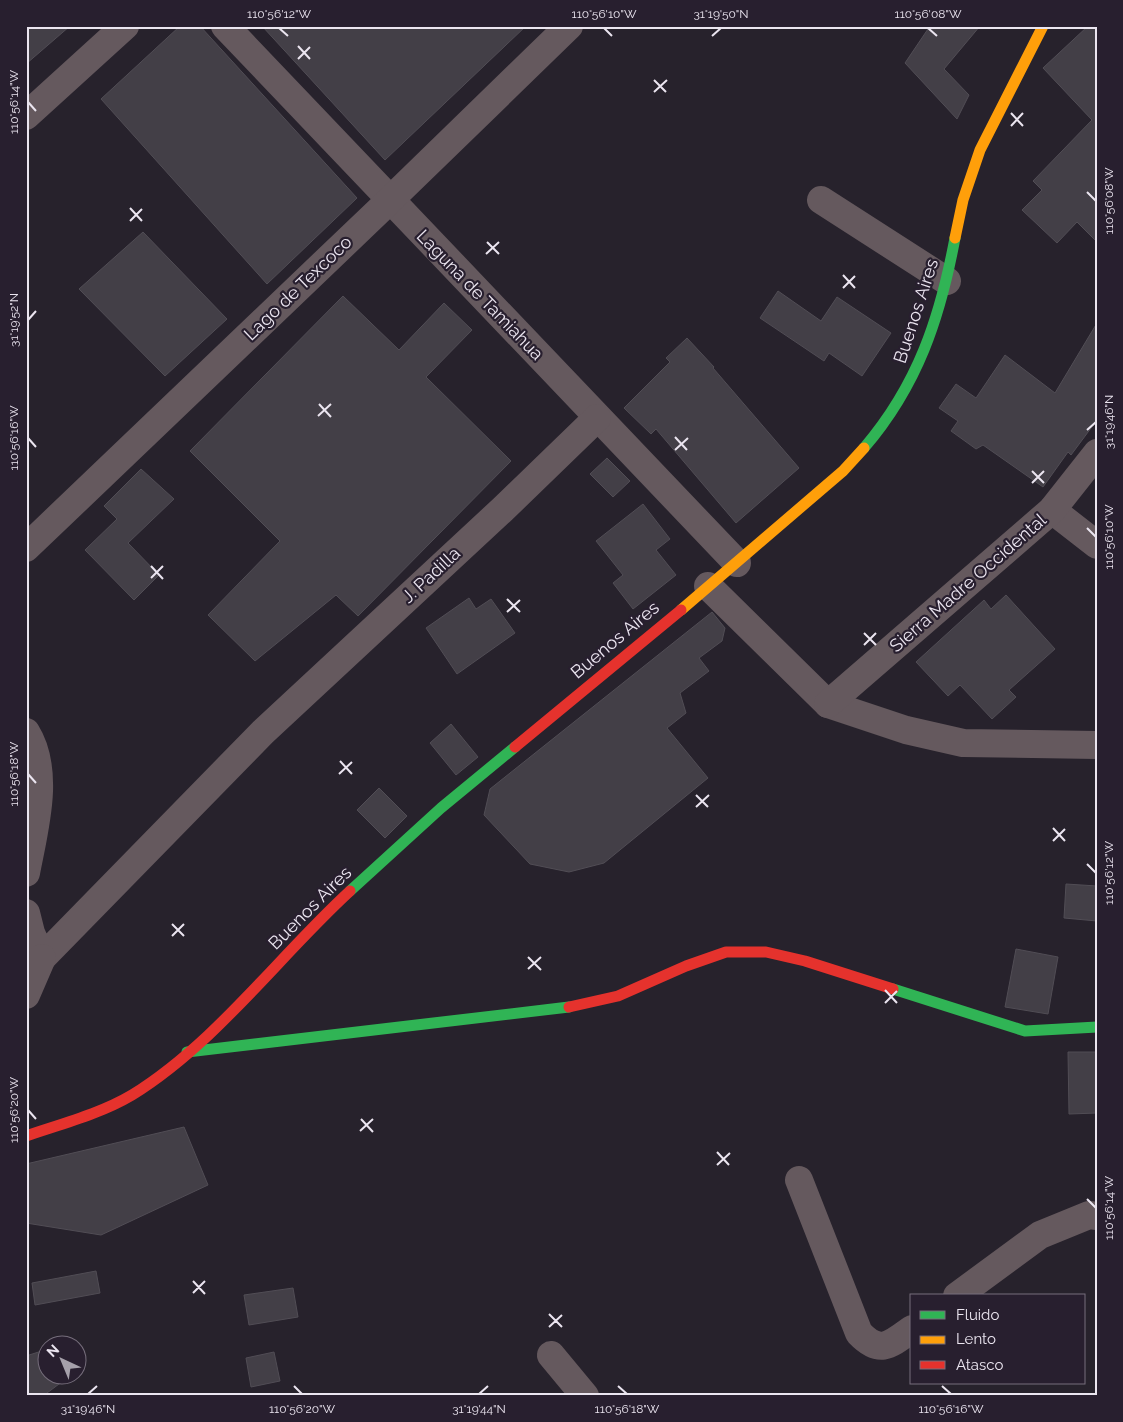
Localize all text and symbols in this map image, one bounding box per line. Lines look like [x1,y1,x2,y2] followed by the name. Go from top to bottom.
[247,7,311,21] text: 110°56'12"W
[572,7,637,21] text: 110°56'10"W
[693,7,749,21] text: 31°19'50"N
[895,7,962,21] text: 110°56'08"W
[7,69,21,134] text: 110°56'14"W
[1102,167,1116,234] text: 110°56'08"W
[413,225,548,364] street label: Laguna de Tamiahua
[240,231,356,344] street label: Lago de Texcoco
[889,256,942,366] street label: Buenos Aires
[7,293,21,347] text: 31°19'52"N
[1102,395,1116,449] text: 31°19'46"N
[7,405,21,470] text: 110°56'16"W
[1102,504,1116,569] text: 110°56'10"W
[885,509,1050,656] street label: Sierra Madre Occidental
[397,542,464,607] street label: J. Padilla
[566,596,663,683] street label: Buenos Aires
[7,741,21,806] text: 110°56'18"W
[1102,841,1116,905] text: 110°56'12"W
[264,862,356,953] street label: Buenos Aires
[7,1077,21,1143] text: 110°56'20"W
[1102,1175,1116,1240] text: 110°56'14"W
[910,1294,1086,1384] legend
[956,1306,999,1324] text: Fluido
[956,1330,996,1348] text: Lento
[38,1334,88,1384] north arrow
[44,1341,62,1360] text: N
[956,1356,1003,1374] text: Atasco
[61,1402,115,1416] text: 31°19'46"N
[269,1402,335,1416] text: 110°56'20"W
[452,1402,506,1416] text: 31°19'44"N
[595,1402,660,1416] text: 110°56'18"W
[919,1402,984,1416] text: 110°56'16"W

